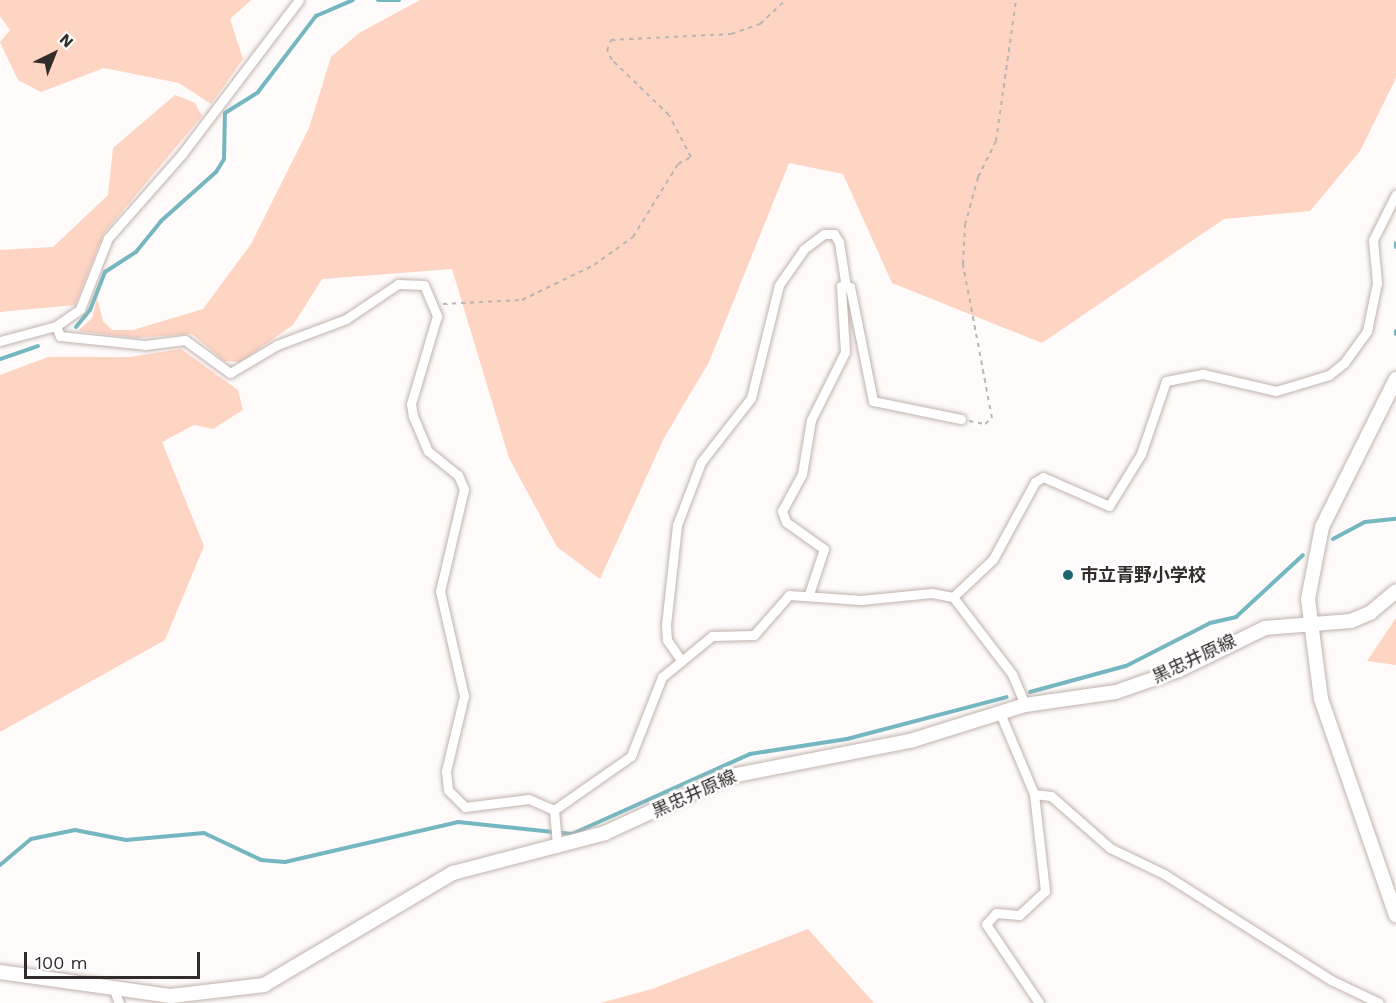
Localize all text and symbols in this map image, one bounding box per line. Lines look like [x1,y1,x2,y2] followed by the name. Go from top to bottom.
[24,24,84,84] north arrow
[56,29,77,51] text: N
[1080,564,1206,586] place label: 市立青野小学校
[1061,568,1075,582] marker: 市立青野小学校
[1149,630,1239,688] street label: 黒忠井原線
[648,766,740,822] street label: 黒忠井原線
[27,940,202,978] scale bar
[35,952,88,973] text: 100 m

